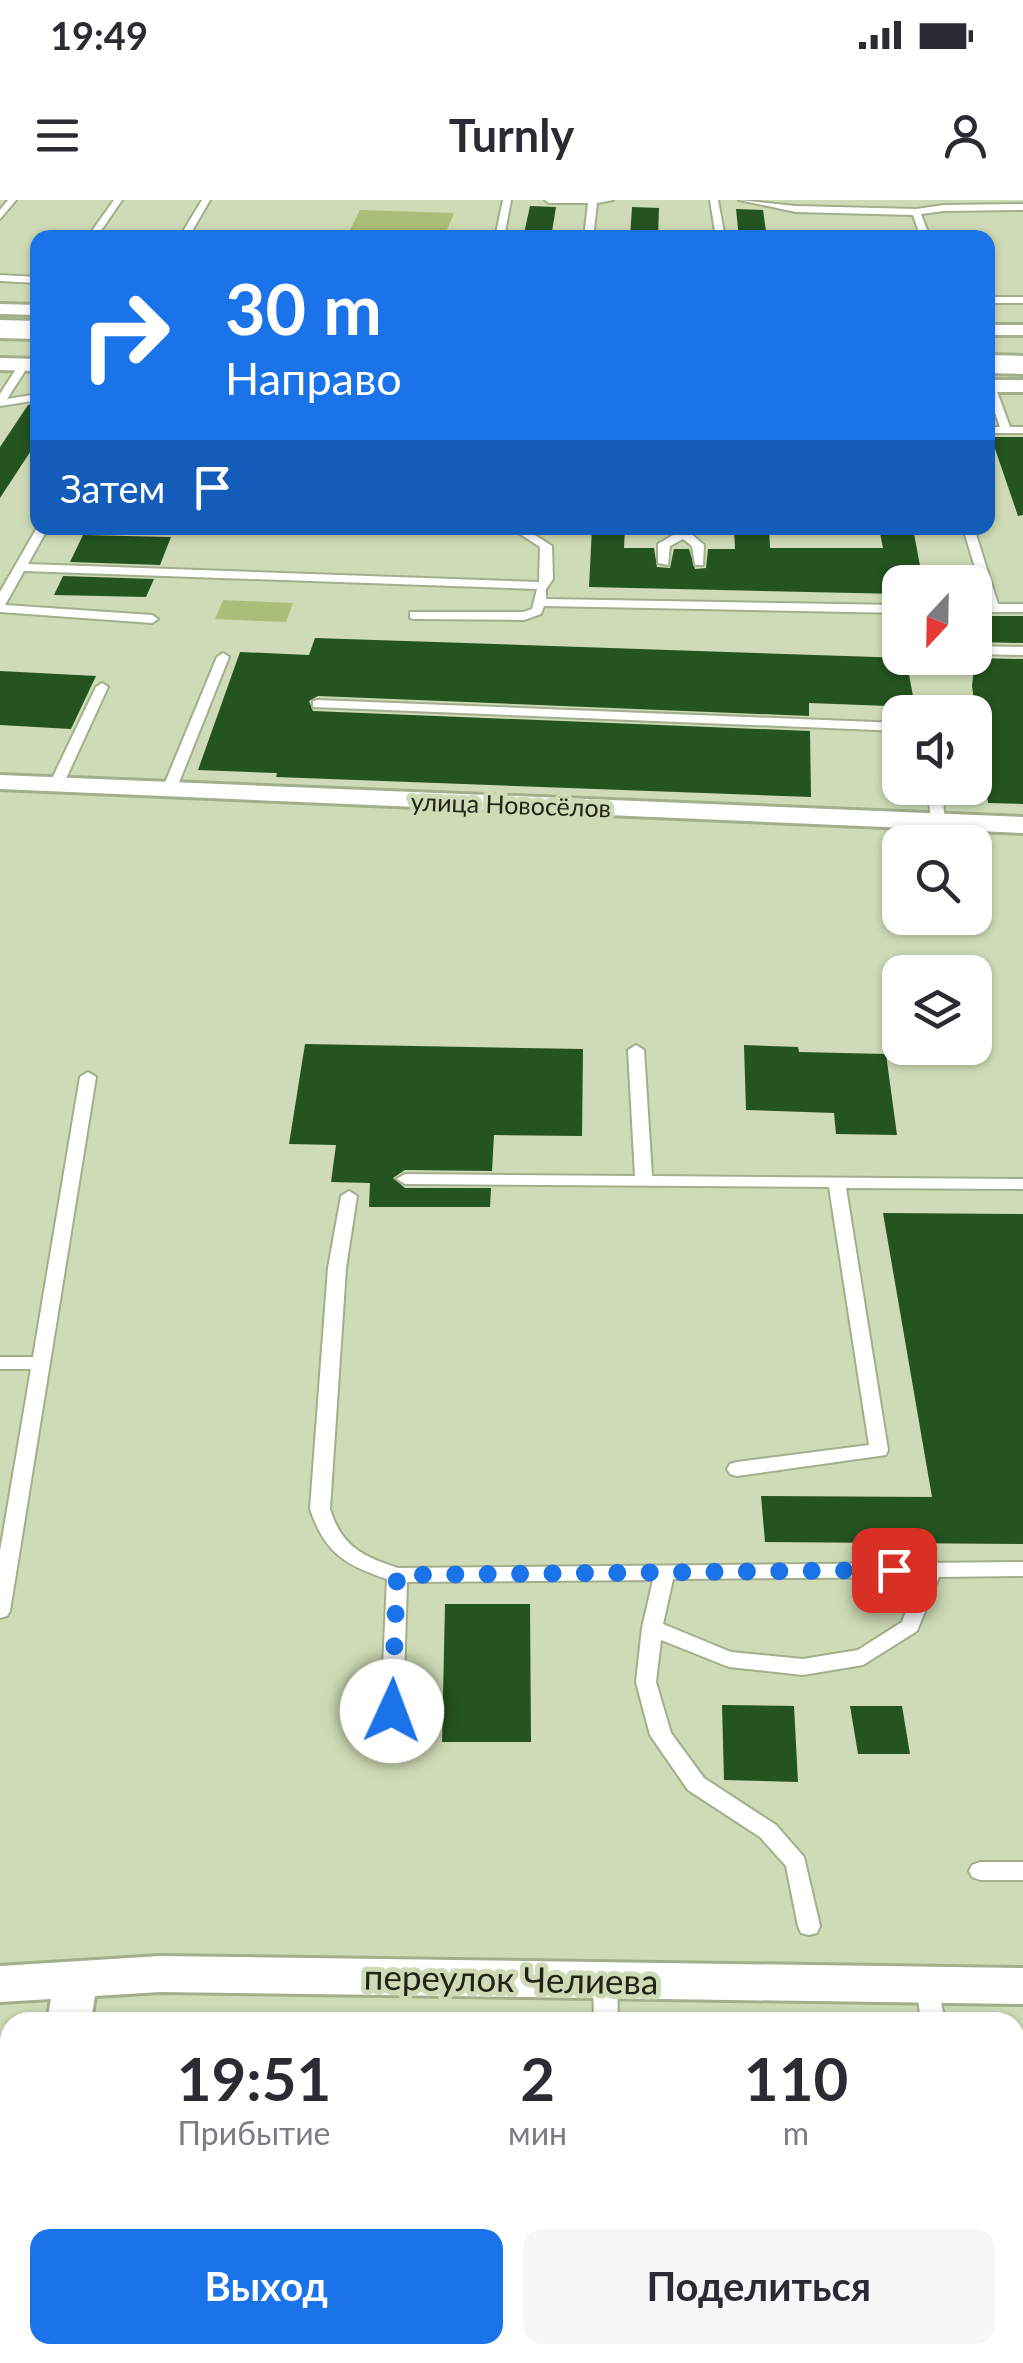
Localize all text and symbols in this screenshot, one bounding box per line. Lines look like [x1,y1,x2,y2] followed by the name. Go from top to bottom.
[50,12,148,58] text: 19:49
[30,108,85,163] icon: menu
[449,108,574,162] text: Turnly
[938,108,993,163] icon: person
[225,266,382,350] text: 30 m
[60,270,190,400] icon: right
[225,351,402,405] text: Направо
[185,460,240,515] icon: arrive
[60,465,165,511] text: Затем
[882,565,992,675] north arrow
[882,565,992,1065] map controls
[882,695,992,805] button: sound
[410,786,612,822] street label: улица Новосёлов
[882,825,992,935] button: search
[882,955,992,1065] button: layers
[852,1528,937,1613] pin
[867,1543,922,1598] icon: arrive
[340,1659,444,1763] position arrow
[363,1954,659,2002] street label: переулок Челиева
[177,2042,331,2114] text: 19:51
[520,2042,555,2114] text: 2
[744,2042,848,2114] text: 110
[178,2113,331,2152] text: Прибытие
[508,2113,567,2152] text: мин
[783,2113,809,2152] text: m
[30,2229,503,2344] button: Выход
[523,2229,995,2344] button: Поделиться

